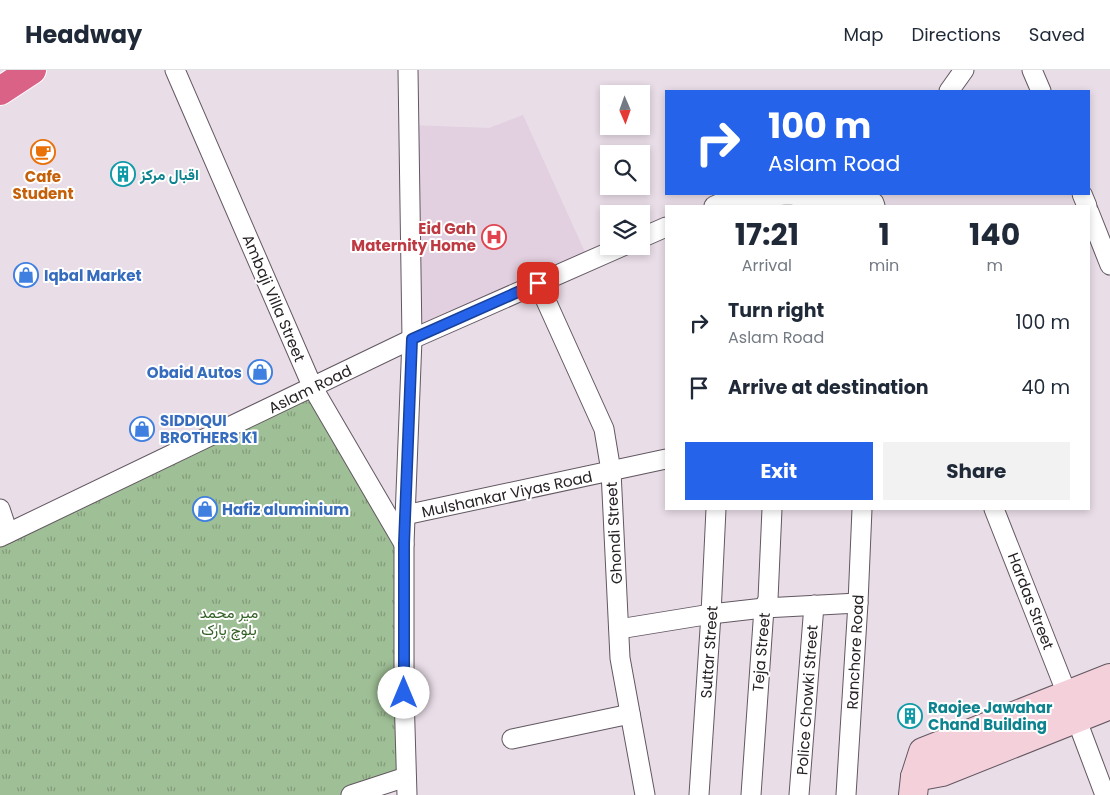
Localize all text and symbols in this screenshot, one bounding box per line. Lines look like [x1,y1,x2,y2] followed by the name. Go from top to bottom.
[25,18,142,51] text: Headway
[844,22,883,47] text: Map
[911,22,1001,47] text: Directions
[1029,22,1085,47] text: Saved
[600,85,650,135] north arrow
[600,85,650,255] map controls
[768,101,871,150] text: 100 m
[685,110,750,175] icon: right
[30,139,56,165] cafe icon: Cafe Student
[600,145,650,195] button: search
[768,148,900,179] text: Aslam Road
[110,161,136,187] building icon: اقبال مرکز
[139,164,199,185] place label: اقبال مرکز
[12,166,74,204] place label: Cafe Student
[600,205,650,255] button: layers
[735,213,799,256] text: 17:21
[878,213,890,256] text: 1
[969,213,1020,256] text: 140
[351,218,476,256] place label: Eid Gah Maternity Home
[481,224,507,250] hospital icon: Eid Gah Maternity Home
[238,231,310,365] street label: Ambaji Villa Street
[742,254,792,277] text: Arrival
[869,254,899,277] text: min
[986,254,1003,277] text: m
[13,262,39,288] shop icon: Iqbal Market
[517,262,559,304] pin
[44,265,142,286] place label: Iqbal Market
[524,269,552,297] icon: arrive
[728,297,824,324] text: Turn right
[685,309,713,337] icon: right
[1015,309,1070,336] text: 100 m
[728,326,824,349] text: Aslam Road
[247,359,273,385] shop icon: Obaid Autos
[265,360,355,418] street label: Aslam Road
[147,362,242,383] place label: Obaid Autos
[685,374,713,402] icon: arrive
[728,374,929,401] text: Arrive at destination
[1021,374,1070,401] text: 40 m
[160,410,258,448] place label: SIDDIQUI BROTHERS K1
[129,416,155,442] shop icon: SIDDIQUI BROTHERS K1
[685,442,873,500] button: Exit
[883,442,1070,500] button: Share
[420,466,594,522] street label: Mulshankar Viyas Road
[601,481,627,585] street label: Ghondi Street
[192,496,218,522] shop icon: Hafiz aluminium
[222,499,349,520] place label: Hafiz aluminium
[1003,550,1059,652] street label: Hardas Street
[842,594,868,710] street label: Ranchore Road
[200,602,258,641] park label: میر محمد بلوچ پارک
[695,605,723,699] street label: Suttar Street
[747,612,775,692] street label: Teja Street
[791,624,823,776] street label: Police Chowki Street
[377,666,429,718] position arrow
[928,697,1053,735] place label: Raojee Jawahar Chand Building
[897,703,923,729] building icon: Raojee Jawahar Chand Building

